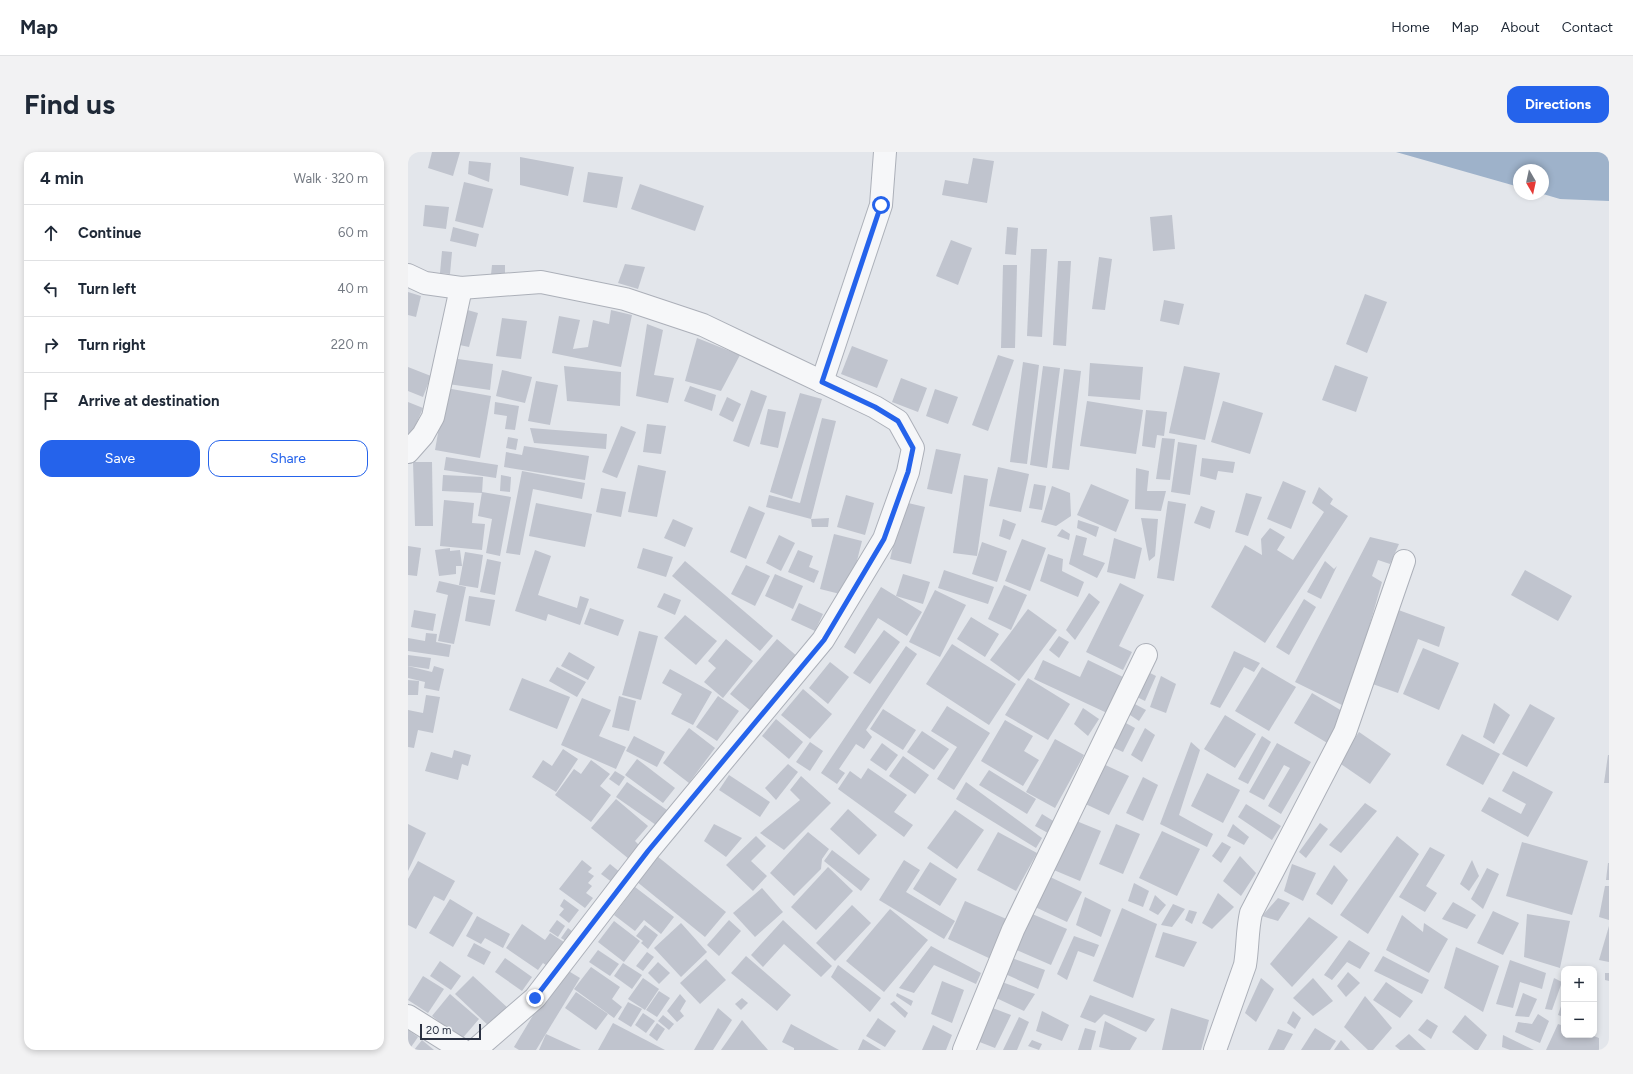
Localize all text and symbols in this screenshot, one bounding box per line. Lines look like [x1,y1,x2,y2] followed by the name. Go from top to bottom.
[20,16,58,39] text: Map
[1391,19,1430,36] text: Home
[1452,19,1479,36] text: Map
[1501,19,1540,36] text: About
[1562,19,1613,36] text: Contact
[1507,86,1609,123] button: Directions
[24,87,115,121] text: Find us
[1513,164,1549,200] north arrow
[40,168,84,188] text: 4 min
[294,171,368,186] text: Walk · 320 m
[872,196,890,214] route start
[40,222,62,244] icon: ahead
[78,224,141,242] text: Continue
[338,225,368,240] text: 60 m
[40,278,62,300] icon: left
[78,280,136,298] text: Turn left
[337,281,368,296] text: 40 m
[40,334,62,356] icon: right
[78,336,146,354] text: Turn right
[331,337,368,352] text: 220 m
[40,390,62,412] icon: arrive
[78,392,219,410] text: Arrive at destination
[40,440,200,477] button: Save
[208,440,368,477] button: Share
[1561,966,1597,1038] map controls
[1561,966,1597,1002] button: +
[526,989,544,1007] route end
[1561,1002,1597,1038] button: −
[420,1022,481,1041] scale bar
[426,1024,451,1037] text: 20 m

